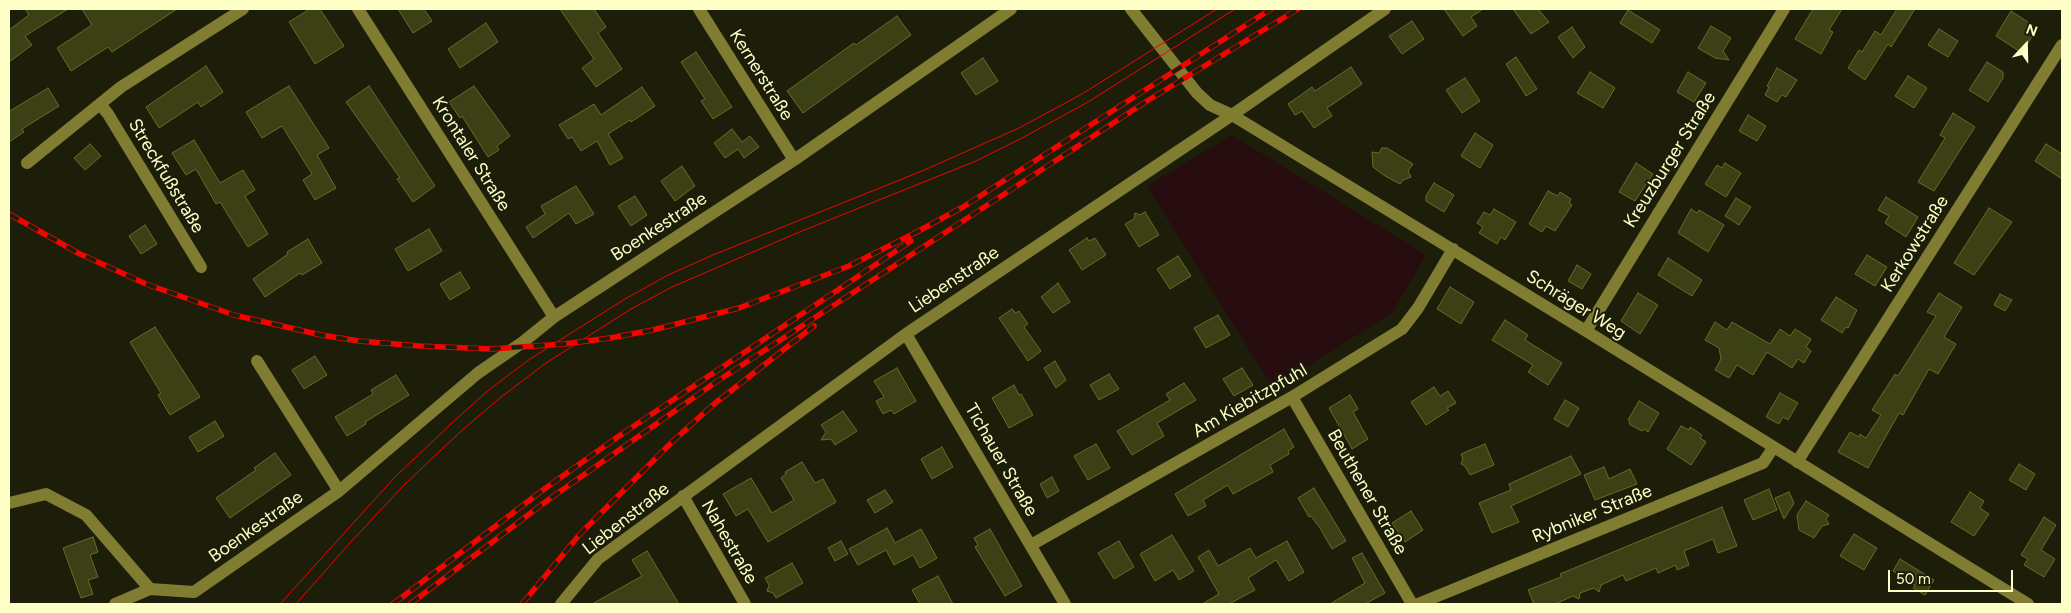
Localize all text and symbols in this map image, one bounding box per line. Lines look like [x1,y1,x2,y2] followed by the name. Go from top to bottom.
[2001,20,2051,70] north arrow
[2023,21,2040,40] text: N
[725,26,797,124] street label: Kernerstraße
[1619,88,1721,232] street label: Kreuzburger Straße
[427,93,515,215] street label: Krontaler Straße
[123,115,209,237] street label: Streckfußstraße
[607,188,711,266] street label: Boenkestraße
[1877,192,1953,296] street label: Kerkowstraße
[905,242,1003,318] street label: Liebenstraße
[1522,266,1630,344] street label: Schräger Weg
[1189,359,1311,443] street label: Am Kiebitzpfuhl
[960,400,1042,520] street label: Tichauer Straße
[1322,426,1412,558] street label: Beuthener Straße
[578,478,674,560] street label: Liebenstraße
[1529,480,1655,548] street label: Rybniker Straße
[205,487,307,567] street label: Boenkestraße
[696,496,762,588] street label: Nahestraße
[1891,560,2016,592] scale bar
[1896,570,1931,588] text: 50 m

